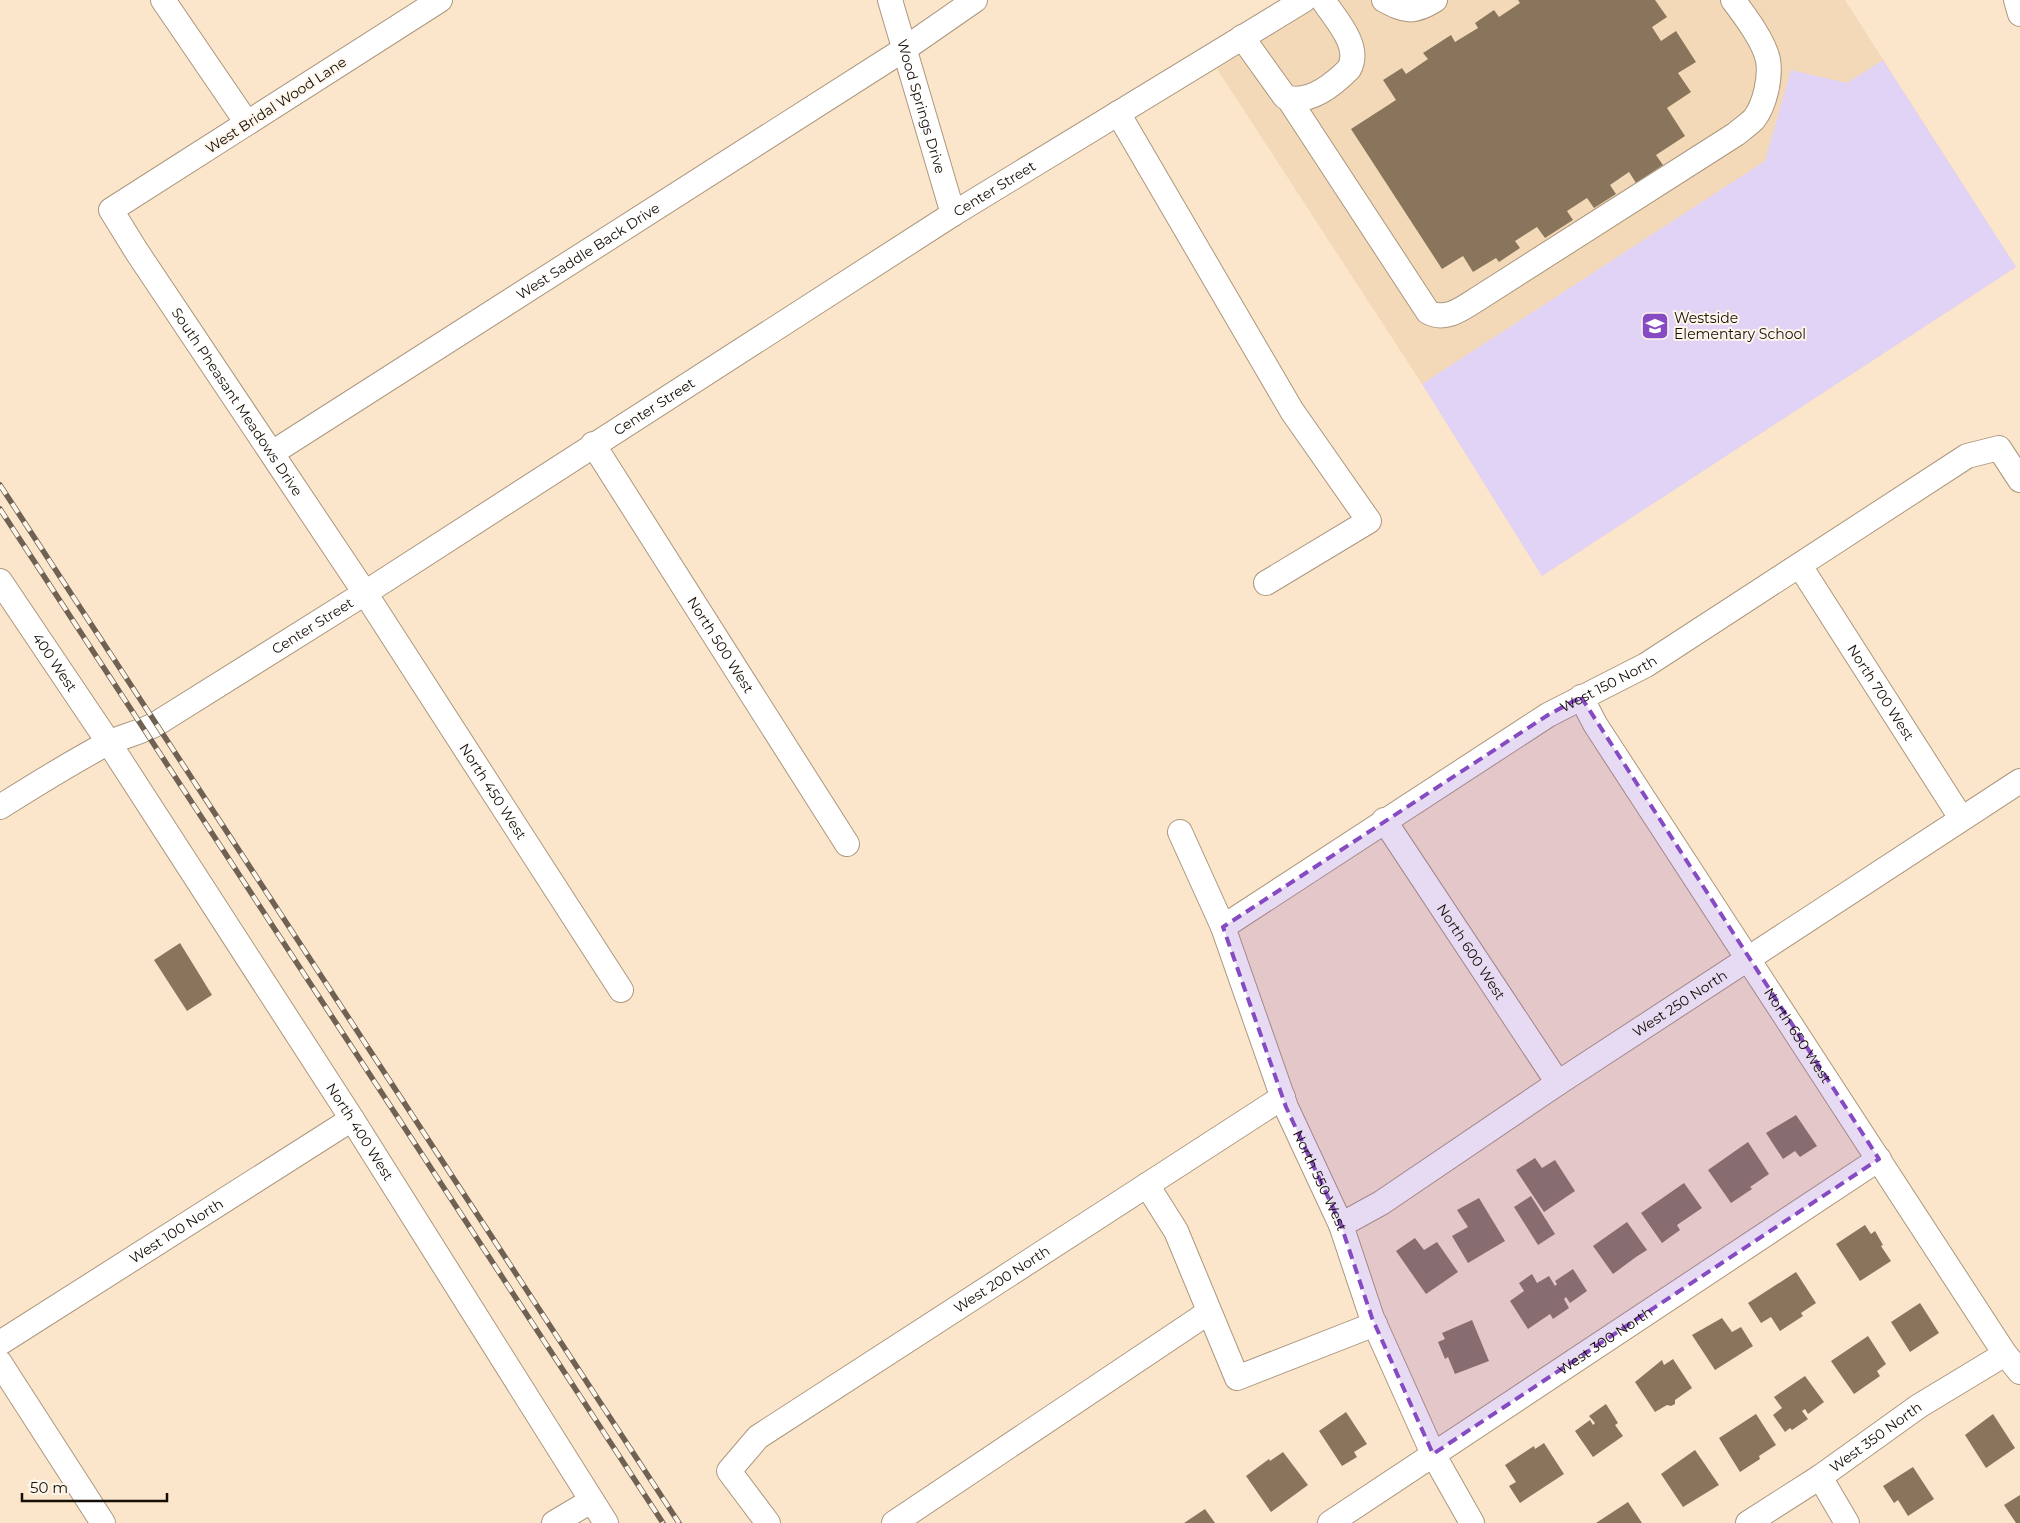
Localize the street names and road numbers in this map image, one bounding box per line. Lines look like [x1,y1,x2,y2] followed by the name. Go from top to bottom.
[893,37,950,176] street label: Wood Springs Drive
[202,53,350,157] street label: West Bridal Wood Lane
[950,157,1039,221] street label: Center Street
[513,199,663,304] street label: West Saddle Back Drive
[168,304,307,500] street label: South Pheasant Meadows Drive
[610,374,698,439] street label: Center Street
[268,593,357,658] street label: Center Street
[683,593,758,697] street label: North 500 West
[28,629,81,696] street label: 400 West
[1843,641,1918,744] street label: North 700 West
[1557,651,1660,716] street label: West 150 North
[455,740,531,843] street label: North 450 West
[1433,900,1510,1003] street label: North 600 West
[1629,966,1731,1041] street label: West 250 North
[1760,984,1835,1087] street label: North 650 West
[322,1080,398,1184] street label: North 400 West
[1289,1127,1351,1233] street label: North 550 West
[126,1194,227,1267] street label: West 100 North
[950,1242,1053,1317] street label: West 200 North
[1554,1303,1656,1379] street label: West 300 North
[1826,1398,1925,1476] street label: West 350 North

